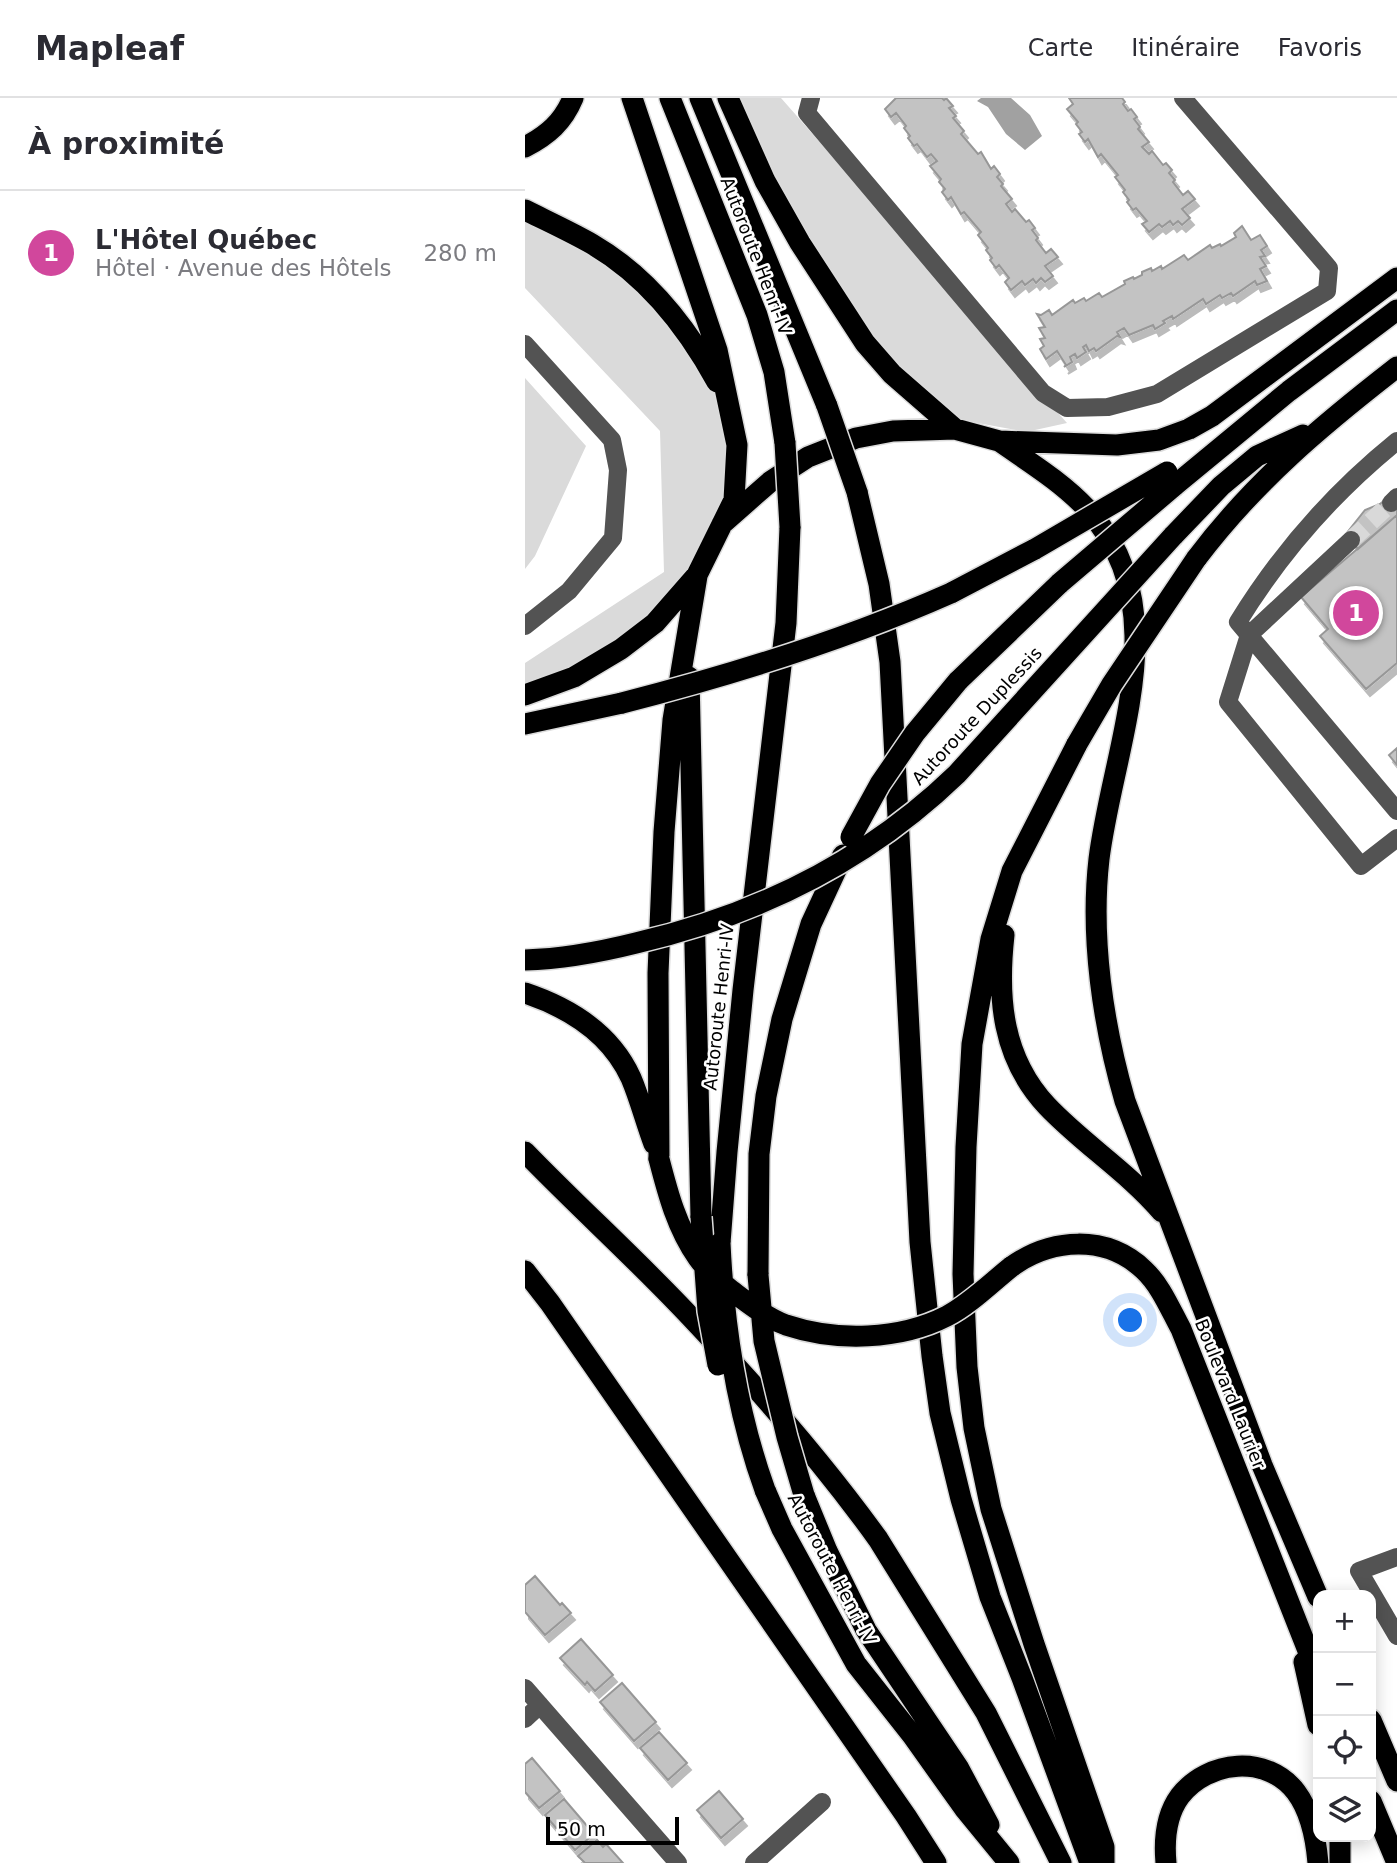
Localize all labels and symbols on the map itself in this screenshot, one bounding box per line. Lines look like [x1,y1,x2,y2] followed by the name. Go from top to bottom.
[717,174,797,338] street label: Autoroute Henri-IV
[1333,587,1379,639] pin: 1
[907,642,1046,789] street label: Autoroute Duplessis
[699,922,738,1091] street label: Autoroute Henri-IV
[1113,1303,1147,1337] your location
[1191,1316,1270,1473] street label: Boulevard Laurier
[784,1490,881,1648] street label: Autoroute Henri-IV
[546,1814,679,1846] scale bar

